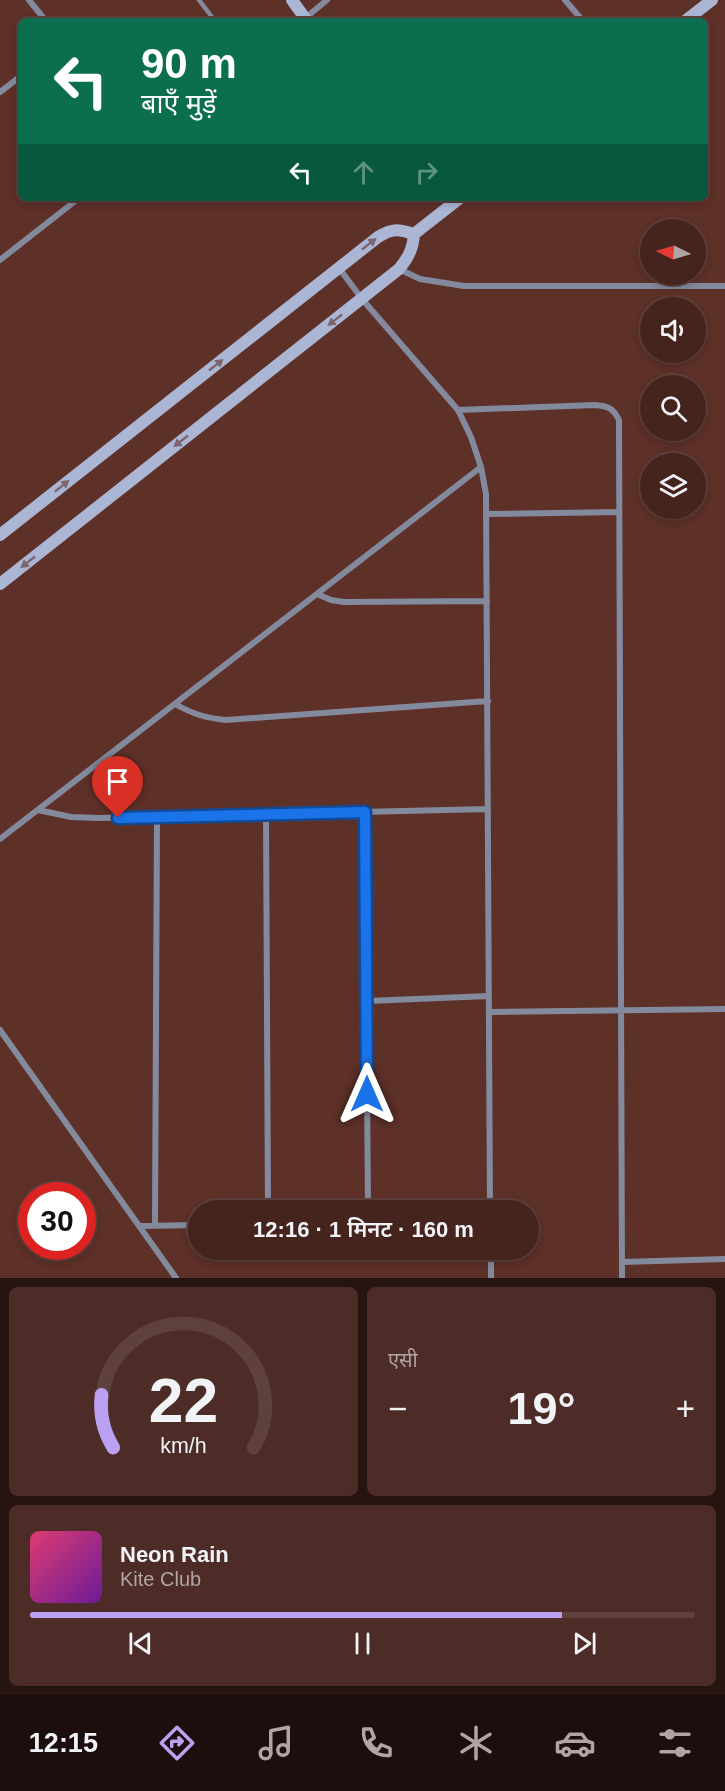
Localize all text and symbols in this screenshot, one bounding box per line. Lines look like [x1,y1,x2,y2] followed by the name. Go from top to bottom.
[141,40,237,87] text: 90 m
[42,42,120,120] icon: left
[141,89,216,119] text: बाएँ मुड़ें
[284,156,317,189] icon: left
[347,156,380,189] icon: ahead
[410,156,443,189] icon: right
[640,219,706,285] north arrow
[640,219,706,519] map controls
[361,238,376,251] one-way arrow
[640,297,706,363] button: sound
[327,314,342,326] one-way arrow
[208,359,223,371] one-way arrow
[640,375,706,441] button: search
[174,434,189,446] one-way arrow
[640,453,706,519] button: layers
[55,480,70,492] one-way arrow
[21,555,36,567] one-way arrow
[92,756,143,818] pin
[101,765,134,798] icon: arrive
[335,1062,399,1126] position arrow
[18,1182,96,1260] speed limit sign: 30
[253,1217,474,1242] text: 12:16 · 1 मिनट · 160 m
[388,1349,418,1371] text: एसी
[149,1366,218,1435] text: 22
[507,1383,576,1434] text: 19°
[388,1390,407,1427] text: −
[676,1390,695,1427] text: +
[160,1435,207,1459] text: km/h
[120,1542,229,1567] text: Neon Rain
[120,1568,201,1590] text: Kite Club
[124,1627,157,1660] icon: previous
[346,1627,379,1660] icon: pause
[568,1627,601,1660] icon: next
[156,1722,198,1764] icon: directions
[255,1722,297,1764] icon: music
[355,1722,397,1764] icon: phone
[455,1722,497,1764] icon: climate
[554,1722,596,1764] icon: car
[654,1722,696,1764] icon: filters
[29,1728,98,1758] text: 12:15

